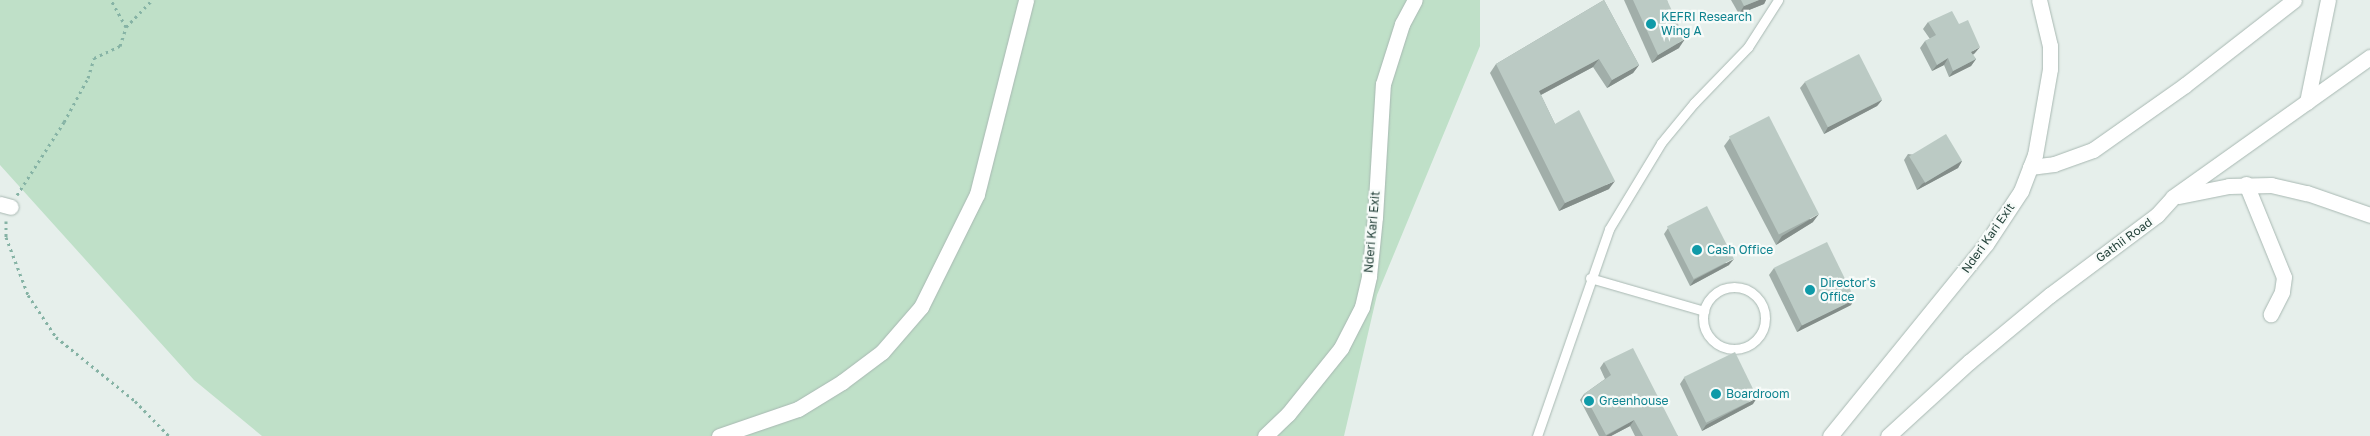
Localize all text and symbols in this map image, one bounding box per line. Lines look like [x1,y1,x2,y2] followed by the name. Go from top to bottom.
[1661,10,1752,38] place label: KEFRI Research Wing A
[1645,18,1657,30] marker: KEFRI Research Wing A
[1361,190,1383,274] street label: Nderi Kari Exit
[1959,200,2017,276] street label: Nderi Kari Exit
[2093,215,2155,265] street label: Gathii Road
[1707,243,1773,257] place label: Cash Office
[1691,244,1703,256] marker: Cash Office
[1820,276,1876,304] place label: Director's Office
[1804,284,1816,296] marker: Director's Office
[1726,387,1790,401] place label: Boardroom
[1710,388,1722,400] marker: Boardroom
[1599,394,1668,408] place label: Greenhouse
[1583,395,1595,407] marker: Greenhouse

